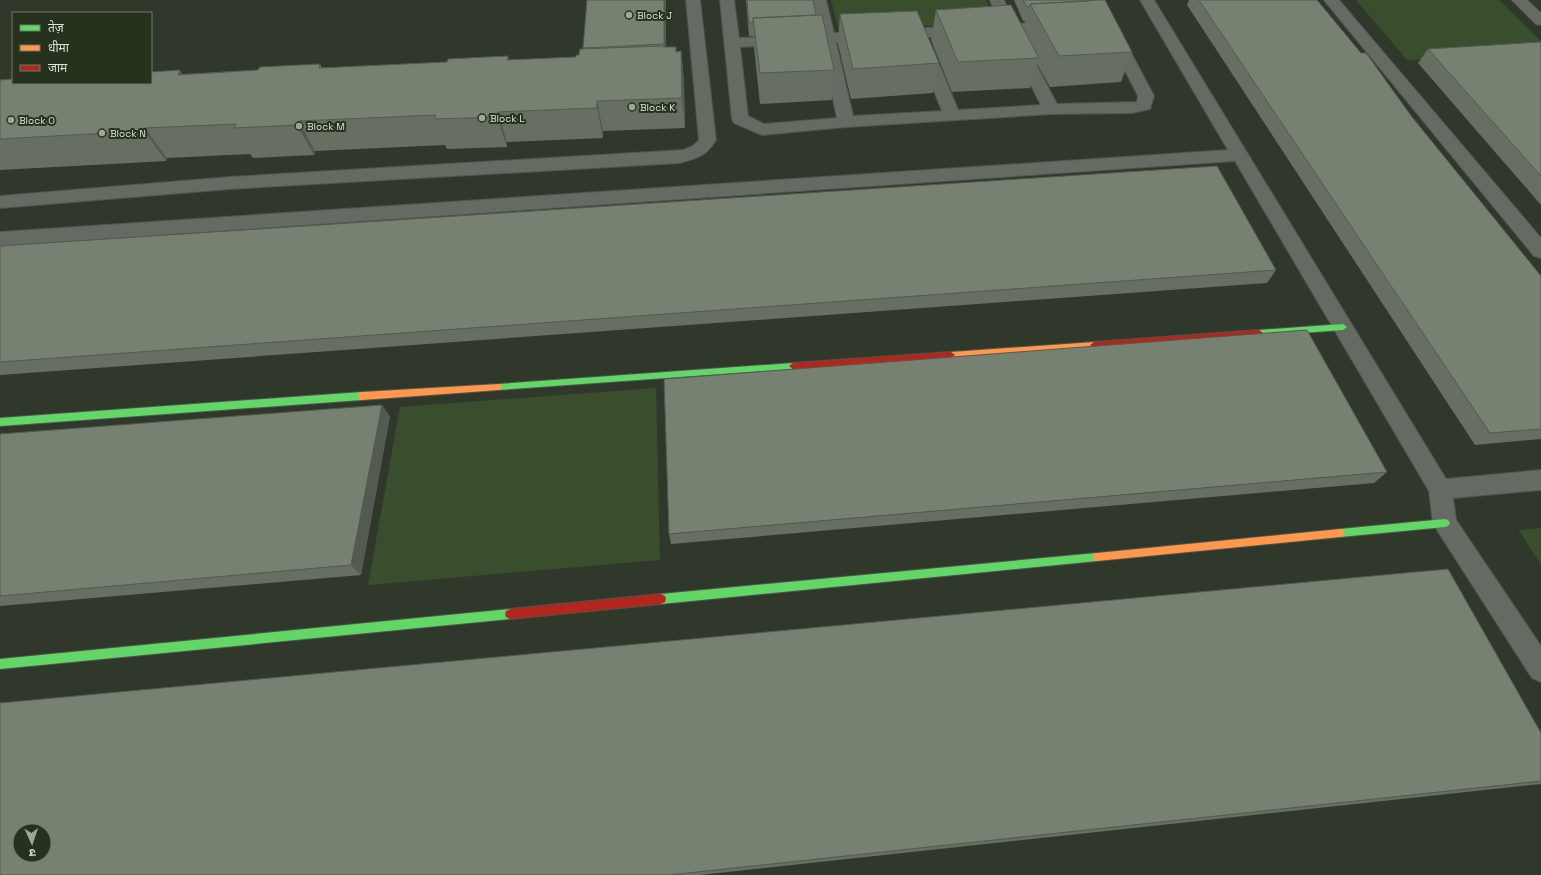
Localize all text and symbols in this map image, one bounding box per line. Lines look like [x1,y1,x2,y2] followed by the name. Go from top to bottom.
[637,9,672,22] place label: Block J
[624,10,634,20] marker: Block J
[12,12,152,84] legend
[48,20,65,36] text: तेज़
[48,40,70,56] text: धीमा
[48,60,68,76] text: जाम
[640,101,675,114] place label: Block K
[627,102,637,112] marker: Block K
[490,112,525,125] place label: Block L
[477,113,487,123] marker: Block L
[19,114,55,127] place label: Block O
[6,115,16,125] marker: Block O
[307,120,345,133] place label: Block M
[294,121,304,131] marker: Block M
[110,127,146,140] place label: Block N
[97,128,107,138] marker: Block N
[12,823,52,863] north arrow
[28,846,36,860] text: उ

